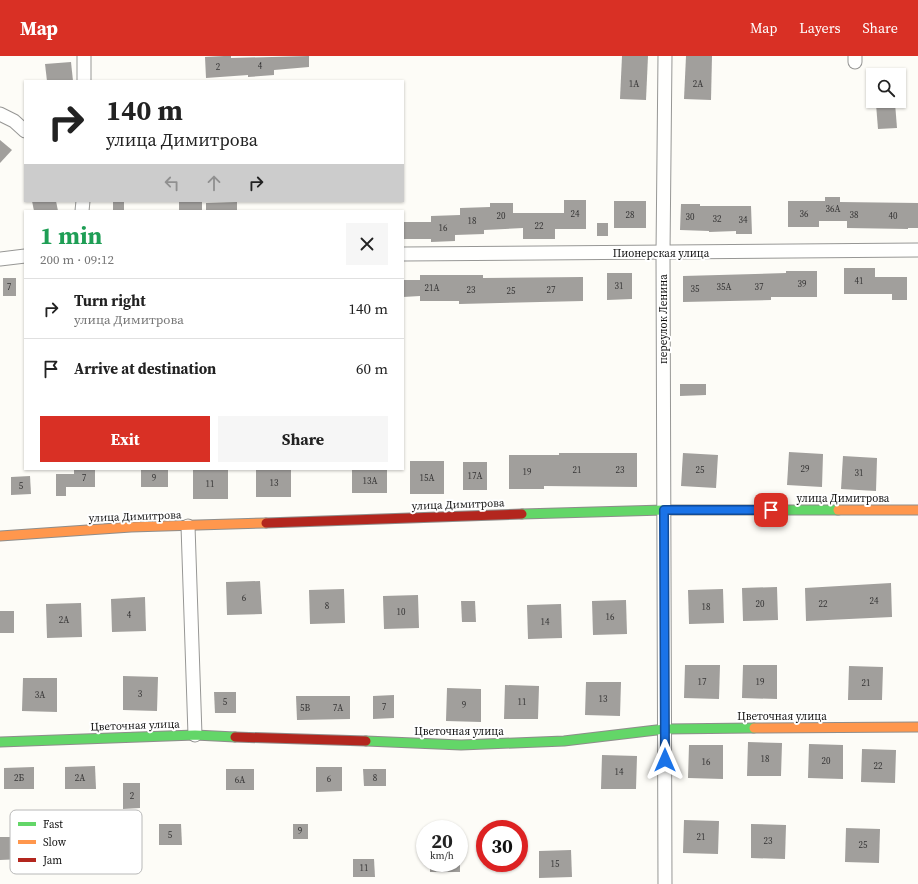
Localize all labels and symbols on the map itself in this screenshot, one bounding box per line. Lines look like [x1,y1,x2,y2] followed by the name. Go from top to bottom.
[258,60,263,72] house number: 4
[216,61,221,73] house number: 2
[629,78,639,90] house number: 1А
[693,78,703,90] house number: 2А
[826,203,841,215] house number: 36А
[570,208,580,220] house number: 24
[799,208,809,220] house number: 36
[625,209,635,221] house number: 28
[849,209,859,221] house number: 38
[496,210,506,222] house number: 20
[888,210,898,222] house number: 40
[685,211,695,223] house number: 30
[712,213,722,225] house number: 32
[738,214,748,226] house number: 34
[467,215,477,227] house number: 18
[534,220,544,232] house number: 22
[438,222,448,234] house number: 16
[613,246,710,261] street label: Пионерская улица
[656,274,671,364] street label: переулок Ленина
[854,275,864,287] house number: 41
[797,278,807,290] house number: 39
[614,280,624,292] house number: 31
[7,281,12,293] house number: 7
[717,281,732,293] house number: 35А
[754,281,764,293] house number: 37
[425,282,440,294] house number: 21А
[690,283,700,295] house number: 35
[466,284,476,296] house number: 23
[546,284,556,296] house number: 27
[506,285,516,297] house number: 25
[800,463,810,475] house number: 29
[572,464,582,476] house number: 21
[615,464,625,476] house number: 23
[695,464,705,476] house number: 25
[522,466,532,478] house number: 19
[854,467,864,479] house number: 31
[468,470,483,482] house number: 17А
[82,472,87,484] house number: 7
[152,472,157,484] house number: 9
[420,472,435,484] house number: 15А
[363,475,378,487] house number: 13А
[269,477,279,489] house number: 13
[205,478,215,490] house number: 11
[19,480,24,492] house number: 5
[797,491,890,506] street label: улица Димитрова
[754,493,788,527] pin
[411,495,505,514] street label: улица Димитрова
[88,507,182,526] street label: улица Димитрова
[242,592,247,604] house number: 6
[869,595,879,607] house number: 24
[755,598,765,610] house number: 20
[818,598,828,610] house number: 22
[325,600,330,612] house number: 8
[701,601,711,613] house number: 18
[396,606,406,618] house number: 10
[127,609,132,621] house number: 4
[605,611,615,623] house number: 16
[59,614,69,626] house number: 2А
[540,616,550,628] house number: 14
[697,676,707,688] house number: 17
[755,676,765,688] house number: 19
[861,677,871,689] house number: 21
[138,688,143,700] house number: 3
[35,689,45,701] house number: 3А
[598,693,608,705] house number: 13
[223,696,228,708] house number: 5
[517,696,527,708] house number: 11
[462,699,467,711] house number: 9
[382,701,387,713] house number: 7
[300,702,310,714] house number: 5В
[333,702,343,714] house number: 7А
[737,709,827,724] street label: Цветочная улица
[90,716,180,735] street label: Цветочная улица
[414,724,504,739] street label: Цветочная улица
[644,739,686,781] position arrow
[760,753,770,765] house number: 18
[821,755,831,767] house number: 20
[701,756,711,768] house number: 16
[873,760,883,772] house number: 22
[614,766,624,778] house number: 14
[14,772,24,784] house number: 2Б
[75,772,85,784] house number: 2А
[373,772,378,784] house number: 8
[327,773,332,785] house number: 6
[235,774,245,786] house number: 6А
[130,790,135,802] house number: 2
[10,810,142,874] legend
[43,817,63,832] text: Fast
[476,820,528,872] speed limit sign: 30
[298,825,303,837] house number: 9
[168,829,173,841] house number: 5
[696,831,706,843] house number: 21
[43,835,67,850] text: Slow
[763,835,773,847] house number: 23
[858,839,868,851] house number: 25
[42,853,62,868] text: Jam
[550,858,560,870] house number: 15
[359,862,369,874] house number: 11

